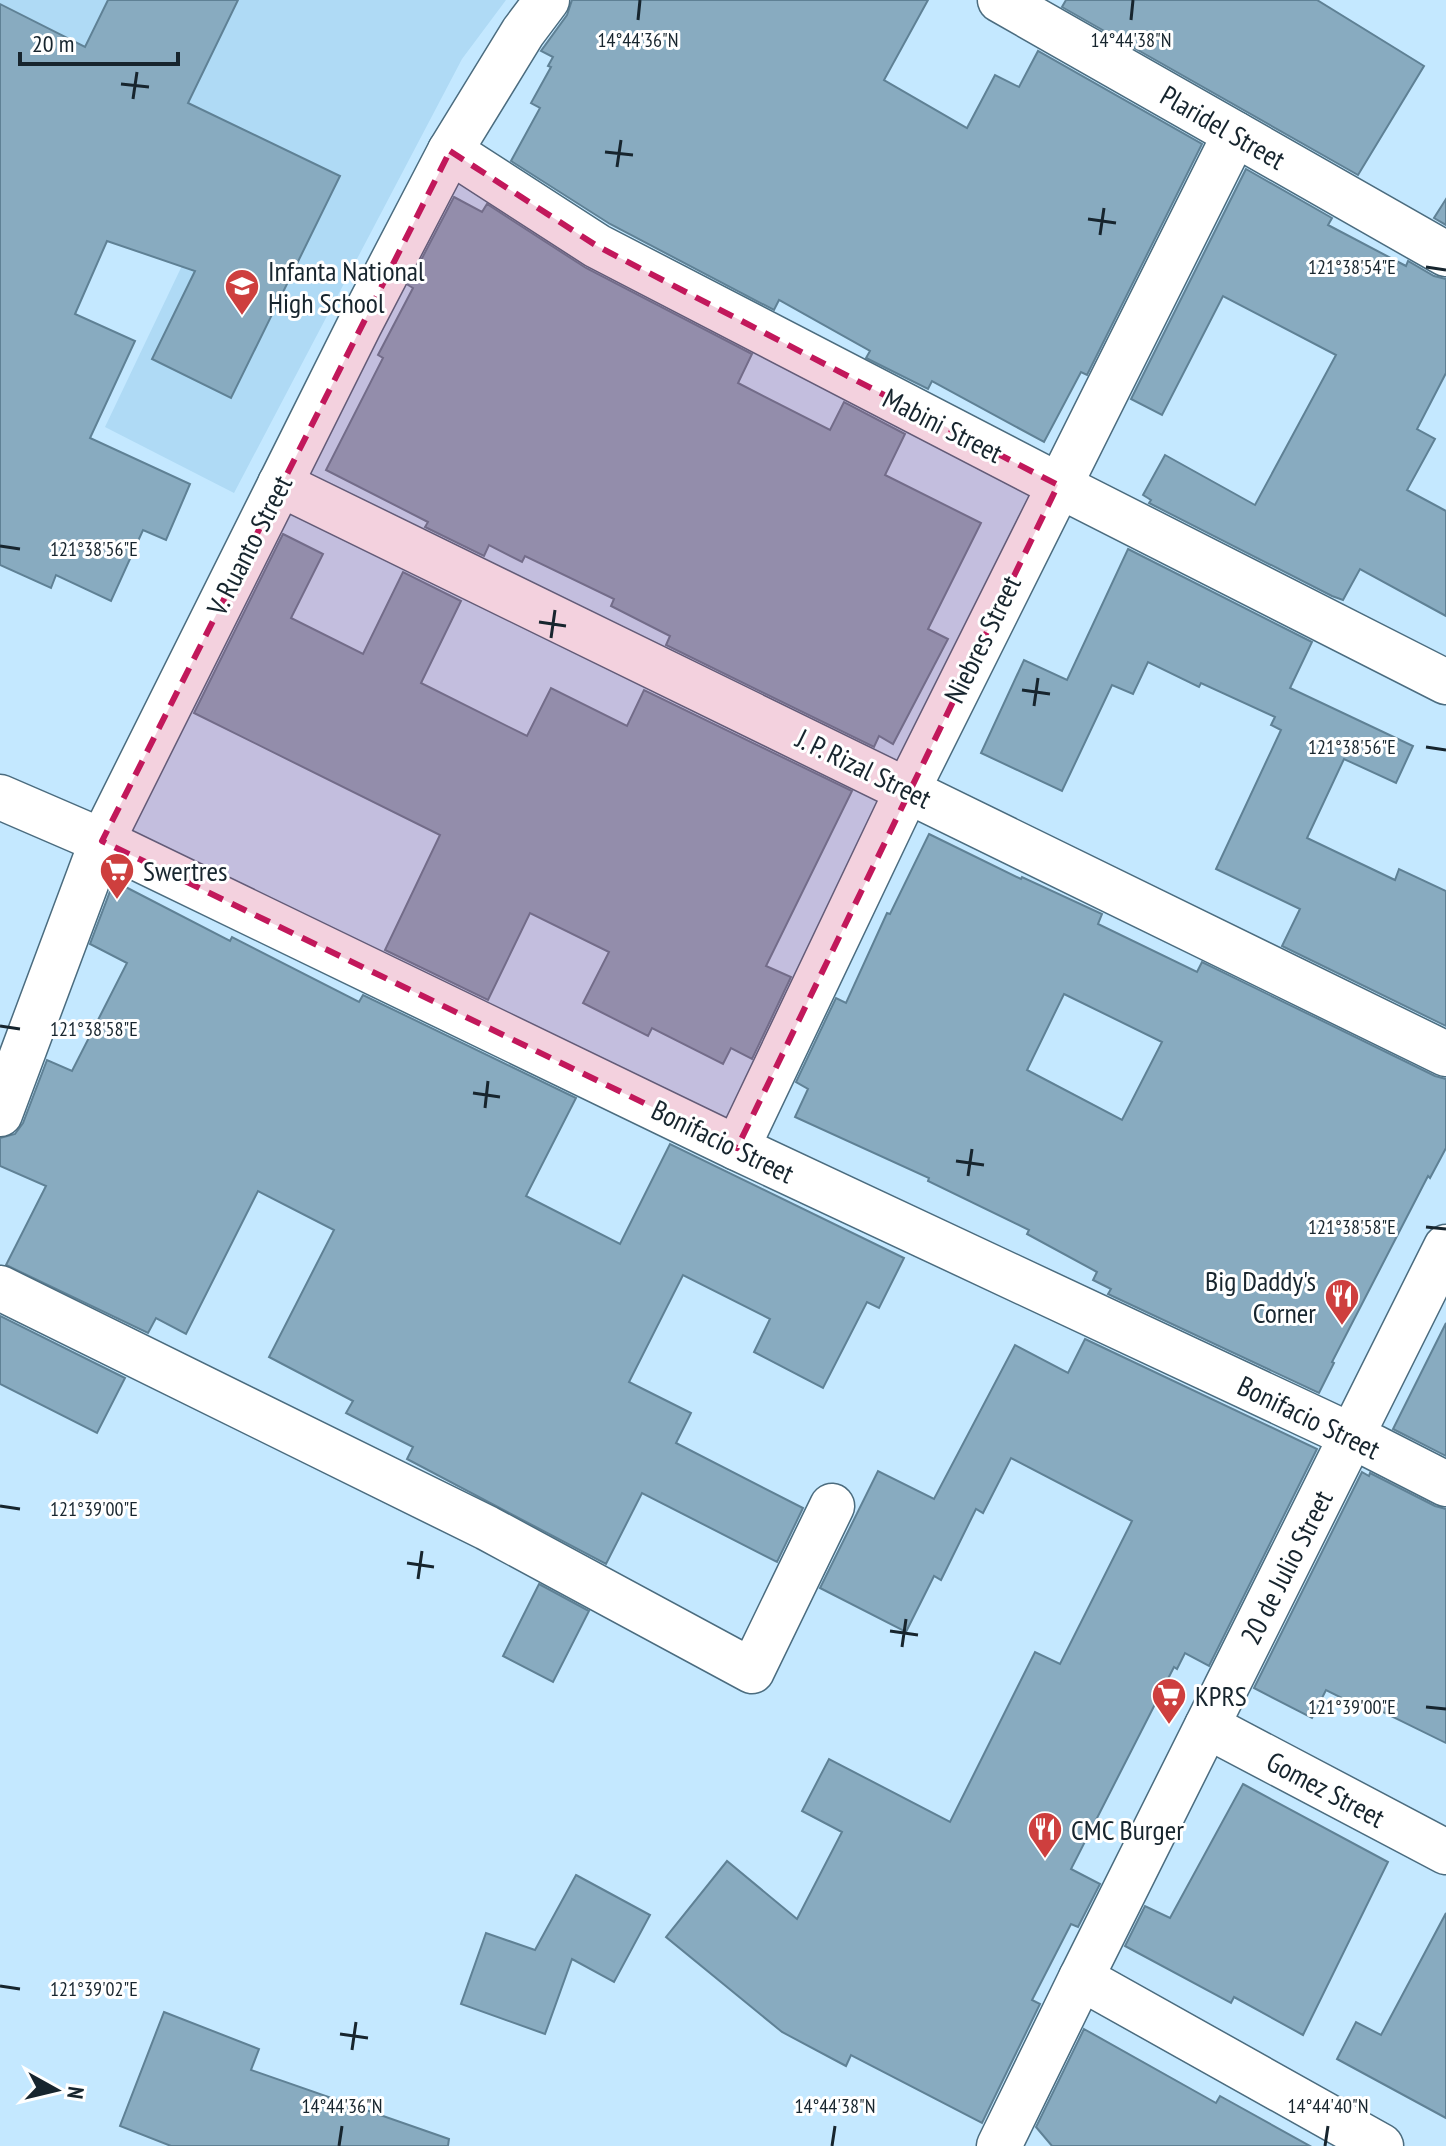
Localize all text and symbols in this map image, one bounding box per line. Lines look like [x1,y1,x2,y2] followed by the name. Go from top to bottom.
[20,16,178,66] scale bar
[598,27,678,53] text: 14°44'36"N
[1091,27,1171,53] text: 14°44'38"N
[32,28,74,59] text: 20 m
[1154,76,1292,178] street label: Plaridel Street
[268,252,425,321] place label: Infanta National High School
[1308,254,1396,280] text: 121°38'54"E
[223,267,261,317] school or university icon: Infanta National High School
[877,379,1009,471] street label: Mabini Street
[197,468,300,622] street label: V. Ruanto Street
[50,536,138,562] text: 121°38'56"E
[935,569,1029,709] street label: Niebres Street
[789,719,938,817] street label: J. P. Rizal Street
[1308,734,1396,760] text: 121°38'56"E
[98,851,136,901] supermarket icon: Swertres
[143,852,228,889] place label: Swertres
[50,1016,138,1042] text: 121°38'58"E
[646,1091,801,1192] street label: Bonifacio Street
[1308,1214,1396,1240] text: 121°38'58"E
[1205,1262,1316,1331] place label: Big Daddy's Corner
[1323,1277,1361,1327] restaurant icon: Big Daddy's Corner
[1232,1367,1387,1468] street label: Bonifacio Street
[1231,1483,1341,1650] street label: 20 de Julio Street
[50,1496,138,1522] text: 121°39'00"E
[1150,1676,1188,1726] supermarket icon: KPRS
[1195,1677,1247,1714] place label: KPRS
[1308,1694,1396,1720] text: 121°39'00"E
[1260,1742,1392,1836] street label: Gomez Street
[1026,1810,1064,1860] restaurant icon: CMC Burger
[1071,1811,1184,1848] place label: CMC Burger
[50,1976,138,2002] text: 121°39'02"E
[16,2050,96,2130] north arrow
[61,2085,90,2101] text: N
[302,2093,382,2119] text: 14°44'36"N
[795,2093,875,2119] text: 14°44'38"N
[1288,2093,1368,2119] text: 14°44'40"N

